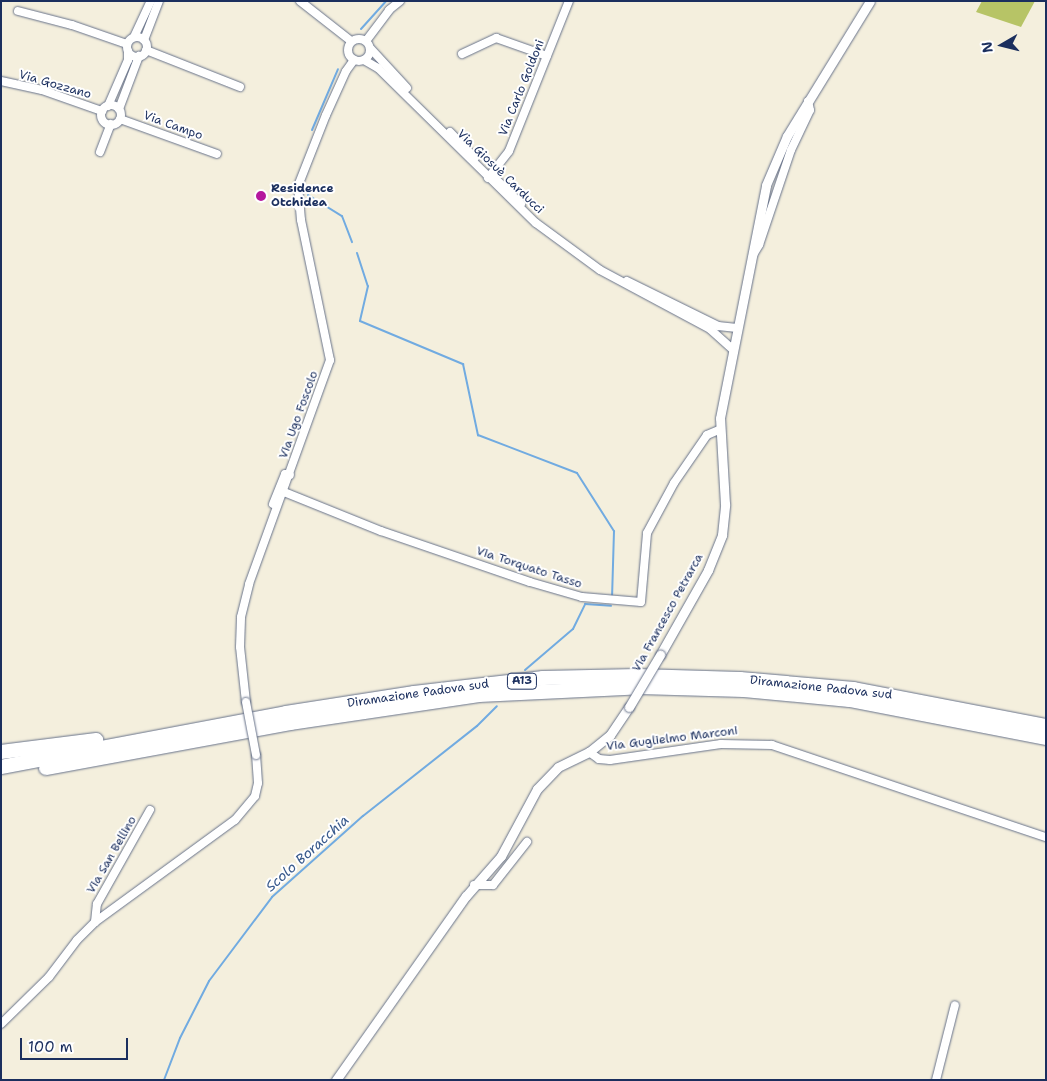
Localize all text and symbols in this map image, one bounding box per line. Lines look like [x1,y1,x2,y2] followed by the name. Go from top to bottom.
[977,20,1027,70] north arrow
[496,38,548,138] street label: Via Carlo Goldoni
[977,40,997,54] text: N
[17,68,93,102] street label: Via Gozzano
[141,109,205,143] street label: Via Campo
[454,127,546,217] street label: Via Giosuè Carducci
[271,182,334,210] place label: Residence Otchidea
[255,190,267,202] marker: Residence Otchidea
[276,369,322,461] street label: Via Ugo Foscolo
[474,544,584,592] street label: Via Torquato Tasso
[630,551,706,675] street label: Via Francesco Petrarca
[506,672,538,689] road number: A13
[749,673,893,703] street label: Diramazione Padova sud
[346,677,490,711] street label: Diramazione Padova sud
[605,724,739,754] street label: Via Guglielmo Marconi
[262,811,352,895] water label: Scolo Boracchia
[84,814,140,896] street label: Via San Bellino
[22,1028,130,1060] scale bar
[28,1037,73,1057] text: 100 m

